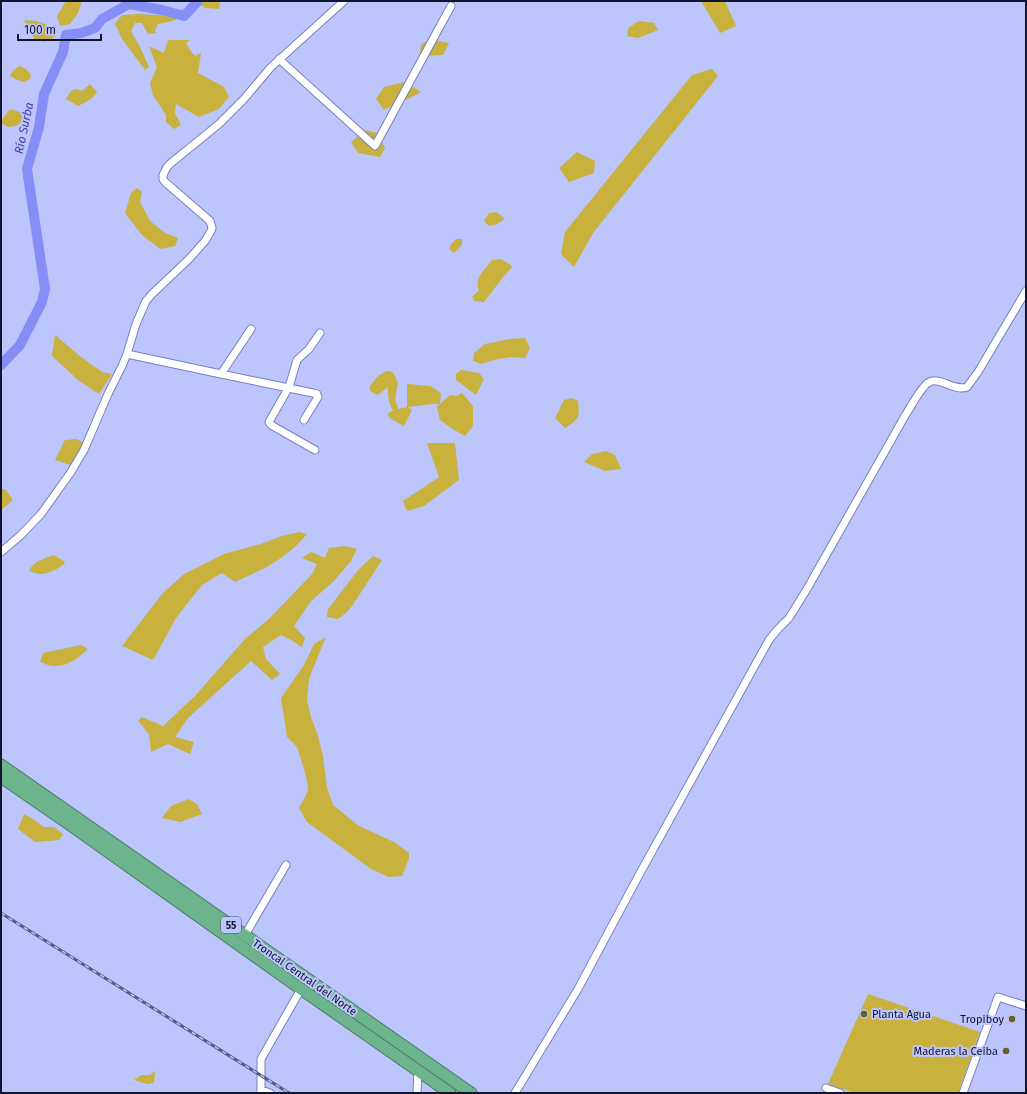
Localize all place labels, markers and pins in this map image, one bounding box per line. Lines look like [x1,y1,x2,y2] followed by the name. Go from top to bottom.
[872,1008,931,1021] place label: Planta Agua
[859,1009,869,1019] marker: Planta Agua
[960,1013,1005,1026] place label: Tropiboy
[1007,1014,1017,1024] marker: Tropiboy
[914,1045,998,1058] place label: Maderas la Ceiba
[1001,1046,1011,1056] marker: Maderas la Ceiba

